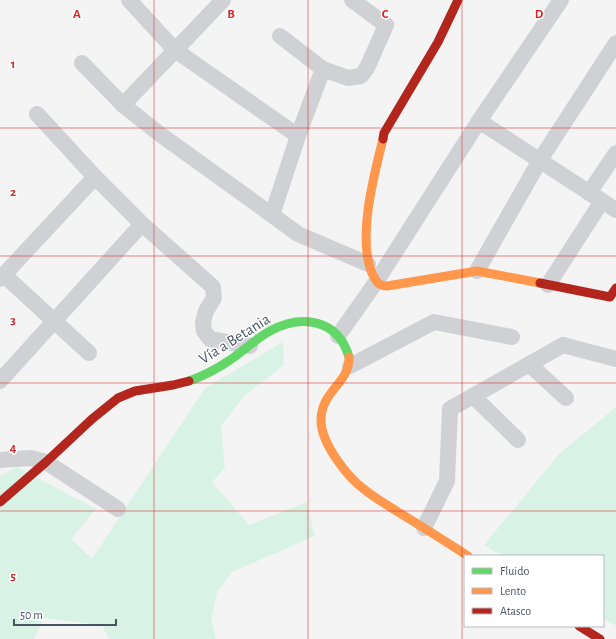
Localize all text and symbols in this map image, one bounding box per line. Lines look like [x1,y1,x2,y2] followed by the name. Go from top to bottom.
[73,8,81,21] text: A
[227,8,235,21] text: B
[382,8,389,21] text: C
[535,8,544,21] text: D
[11,58,15,71] text: 1
[10,186,16,199] text: 2
[196,311,273,367] street label: Vía a Betania
[10,314,16,327] text: 3
[10,442,17,455] text: 4
[464,555,604,627] legend
[500,565,529,577] text: Fluido
[10,570,16,583] text: 5
[500,585,526,597] text: Lento
[14,601,116,627] scale bar
[500,605,531,617] text: Atasco
[20,609,43,621] text: 50 m

